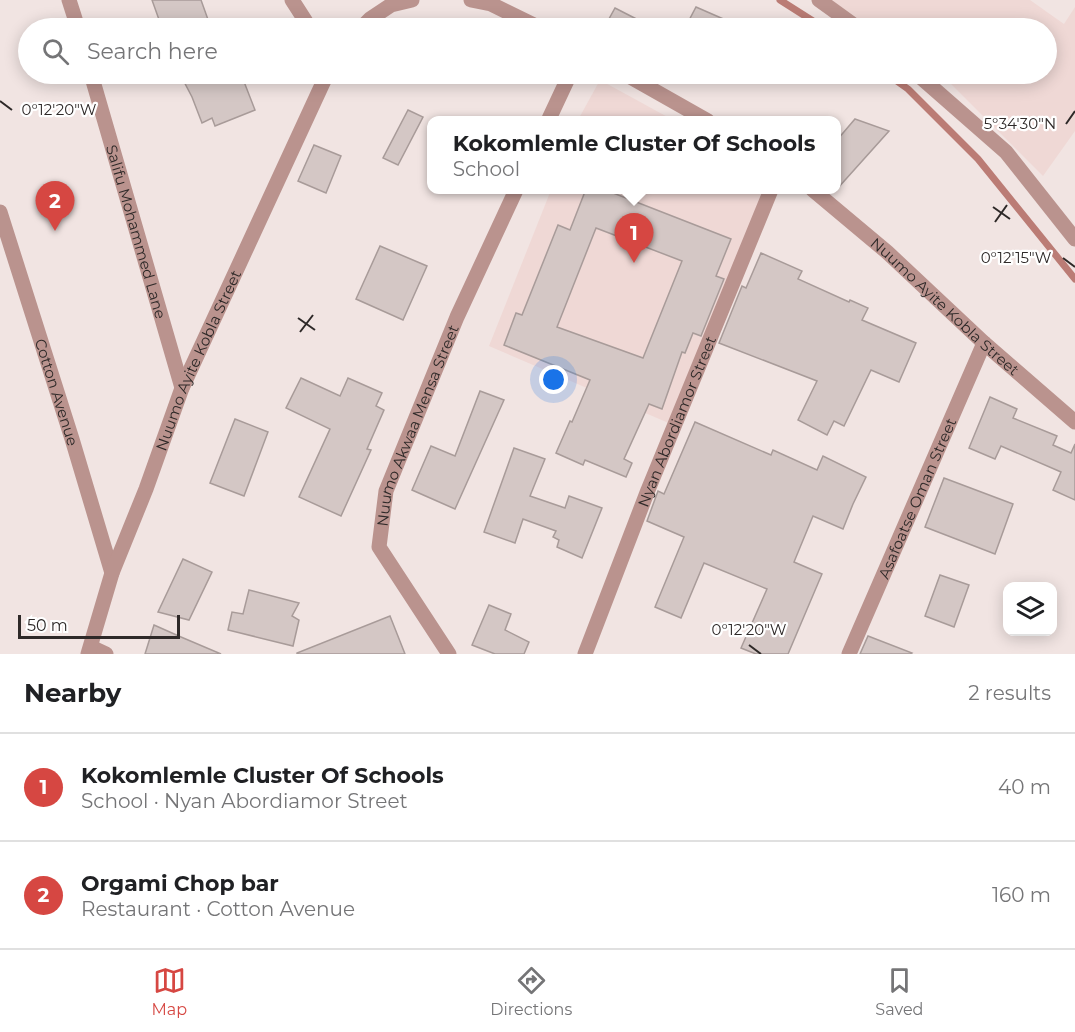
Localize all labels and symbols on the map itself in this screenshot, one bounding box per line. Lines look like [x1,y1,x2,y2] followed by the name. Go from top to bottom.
[21,100,97,119] text: 0°12'20"W
[984,114,1056,133] text: 5°34'30"N
[102,142,171,321] street label: Salifu Mohammed Lane
[36,182,74,231] pin: 2
[614,214,654,263] pin: 1
[867,233,1023,379] street label: Nuumo Ayite Kobla Street
[981,248,1052,267] text: 0°12'15"W
[151,267,245,453] street label: Nuumo Ayite Kobla Street
[372,322,462,527] street label: Nuumo Akwaa Mensa Street
[633,333,720,509] street label: Nyan Abordiamor Street
[31,336,83,448] street label: Cotton Avenue
[539,365,568,394] your location
[873,415,960,581] street label: Asafoatse Oman Street
[18,612,180,640] scale bar
[711,620,787,639] text: 0°12'20"W

